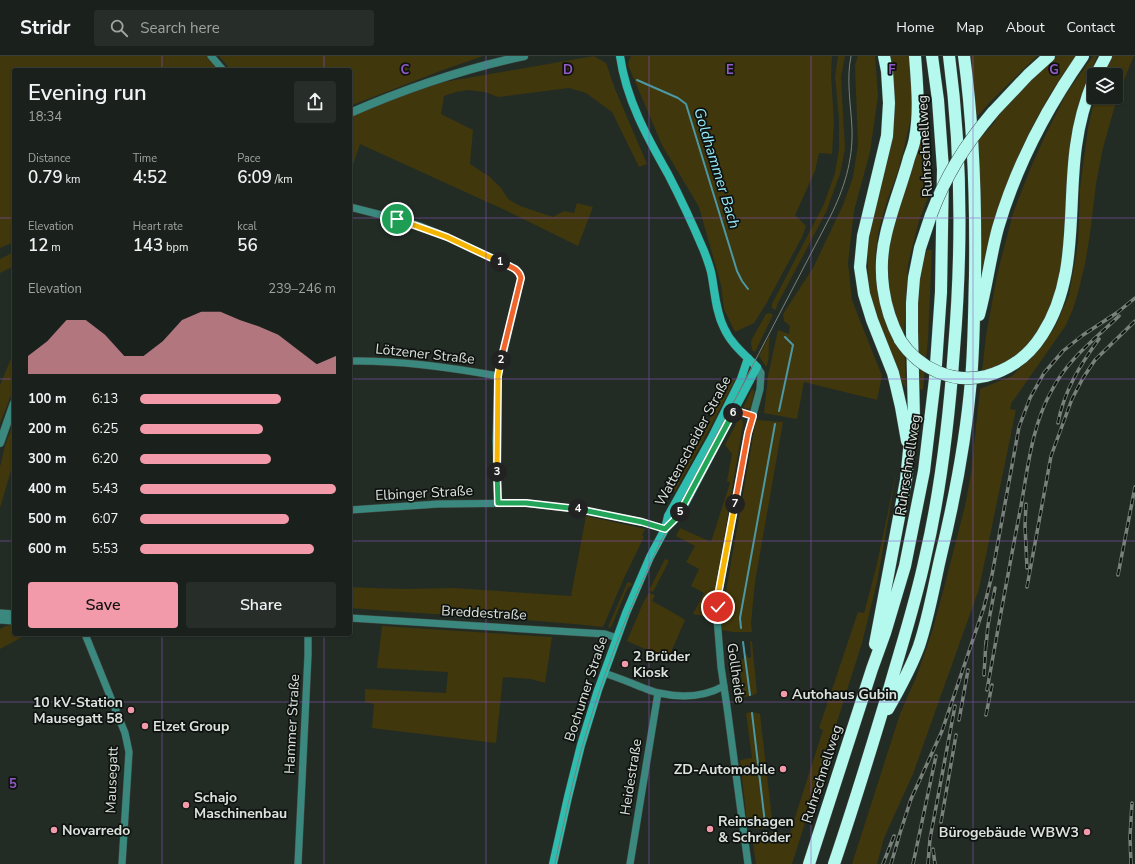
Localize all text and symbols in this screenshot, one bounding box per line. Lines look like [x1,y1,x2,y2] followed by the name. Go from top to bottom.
[94,10,374,46] search box
[20,15,70,41] text: Stridr
[108,17,130,39] icon: search
[140,18,220,38] text: Search here
[896,18,934,37] text: Home
[956,18,984,37] text: Map
[1006,18,1045,37] text: About
[1067,18,1115,37] text: Contact
[401,61,410,79] text: C
[563,61,573,79] text: D
[726,61,734,79] text: E
[888,61,896,79] text: F
[1049,61,1059,79] text: G
[1087,68,1123,104] map controls
[1087,68,1123,104] button: layers
[28,78,147,108] text: Evening run
[294,81,336,123] button: share
[913,95,937,197] street label: Ruhrschnellweg
[689,105,745,231] water label: Goldhammer Bach
[28,108,62,126] text: 18:34
[28,151,71,166] text: Distance
[133,151,157,166] text: Time
[237,151,261,166] text: Pace
[28,166,63,189] text: 0.79
[133,166,167,189] text: 4:52
[237,166,272,189] text: 6:09
[63,172,80,187] text: km
[272,172,293,187] text: /km
[380,202,414,236] pin
[386,208,408,230] icon: arrive
[28,219,74,234] text: Elevation
[133,219,183,234] text: Heart rate
[237,219,257,234] text: kcal
[28,234,48,257] text: 12
[133,234,163,257] text: 143
[237,234,258,257] text: 56
[48,240,61,255] text: m
[163,240,188,255] text: bpm
[490,252,510,272] pin: 1
[497,254,503,269] text: 1
[28,280,82,298] text: Elevation
[268,280,336,298] text: 239–246 m
[374,339,476,369] street label: Lötzener Straße
[491,350,511,370] pin: 2
[498,352,504,367] text: 2
[651,373,735,509] street label: Wattenscheider Straße
[28,390,66,408] text: 100 m
[92,390,118,408] text: 6:13
[723,403,743,423] pin: 6
[730,405,736,420] text: 6
[891,413,925,517] street label: Ruhrschnellweg
[28,420,66,438] text: 200 m
[92,420,118,438] text: 6:25
[28,450,66,468] text: 300 m
[92,450,118,468] text: 6:20
[487,462,507,482] pin: 3
[494,464,500,479] text: 3
[28,480,66,498] text: 400 m
[92,480,118,498] text: 5:43
[375,481,473,505] street label: Elbinger Straße
[725,494,745,514] pin: 7
[732,496,738,511] text: 7
[568,499,588,519] pin: 4
[575,501,581,516] text: 4
[670,502,690,522] pin: 5
[677,504,683,519] text: 5
[28,510,66,528] text: 500 m
[92,510,118,528] text: 6:07
[28,540,66,558] text: 600 m
[92,540,118,558] text: 5:53
[28,582,178,628] button: Save
[186,582,336,628] button: Share
[701,590,735,624] pin
[707,596,729,618] icon: check
[441,601,527,625] street label: Breddestraße
[560,634,612,744] street label: Bochumer Straße
[722,642,750,704] street label: Gollheide
[633,647,690,682] place label: 2 Brüder Kiosk
[620,659,630,669] marker: 2 Brüder Kiosk
[280,674,304,774] street label: Hammer Straße
[792,685,897,704] place label: Autohaus Gubin
[779,689,789,699] marker: Autohaus Gubin
[33,693,123,728] place label: 10 kV-Station Mausegatt 58
[126,705,136,715] marker: 10 kV-Station Mausegatt 58
[153,717,229,736] place label: Elzet Group
[140,721,150,731] marker: Elzet Group
[797,722,847,826] street label: Ruhrschnellweg
[616,738,646,816] street label: Heidestraße
[101,746,123,814] street label: Mausegatt
[674,760,775,779] place label: ZD-Automobile
[778,764,788,774] marker: ZD-Automobile
[9,775,17,793] text: 5
[194,788,287,823] place label: Schajo Maschinenbau
[181,800,191,810] marker: Schajo Maschinenbau
[718,812,794,847] place label: Reinshagen & Schröder
[62,821,130,840] place label: Novarredo
[939,823,1079,842] place label: Bürogebäude WBW3
[705,824,715,834] marker: Reinshagen & Schröder
[49,825,59,835] marker: Novarredo
[1082,827,1092,837] marker: Bürogebäude WBW3

